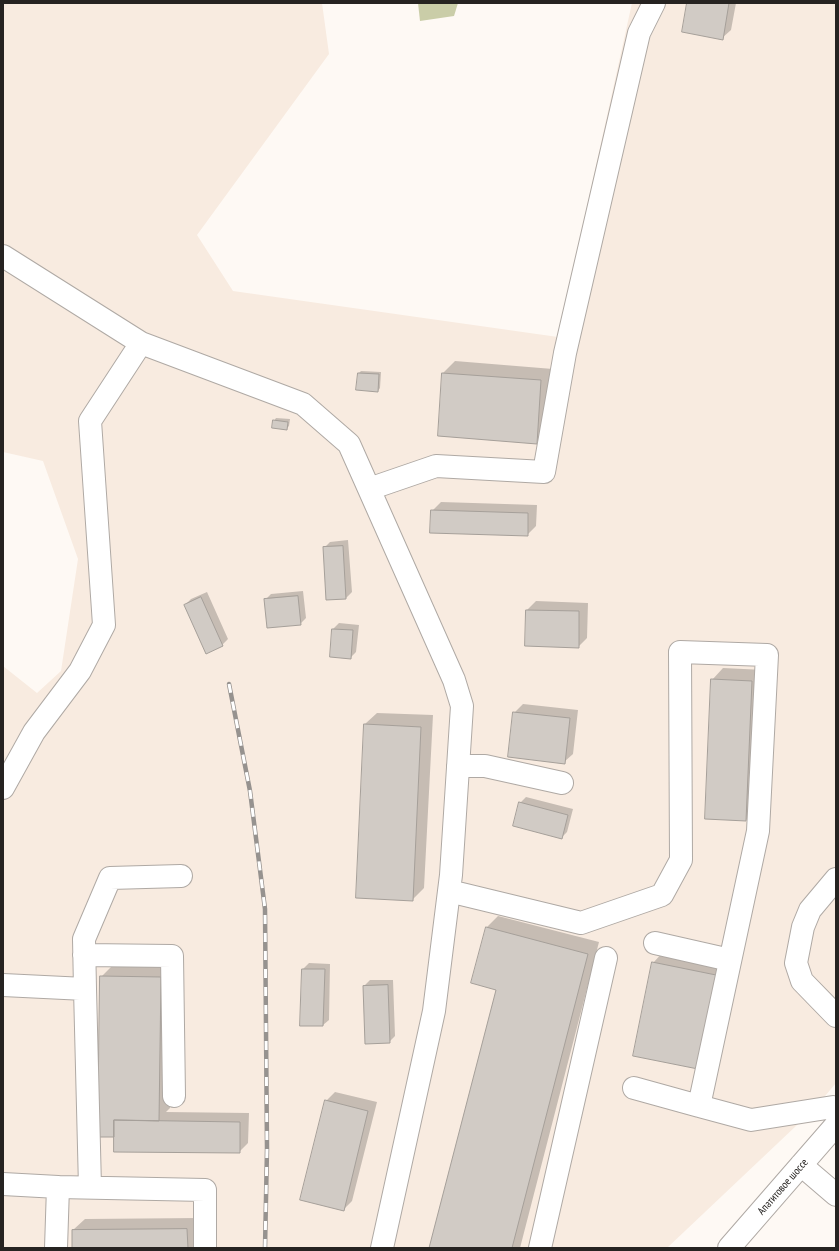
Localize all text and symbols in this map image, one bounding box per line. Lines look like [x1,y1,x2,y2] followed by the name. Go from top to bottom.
[755,1156,811,1218] street label: Апатитовое шоссе

